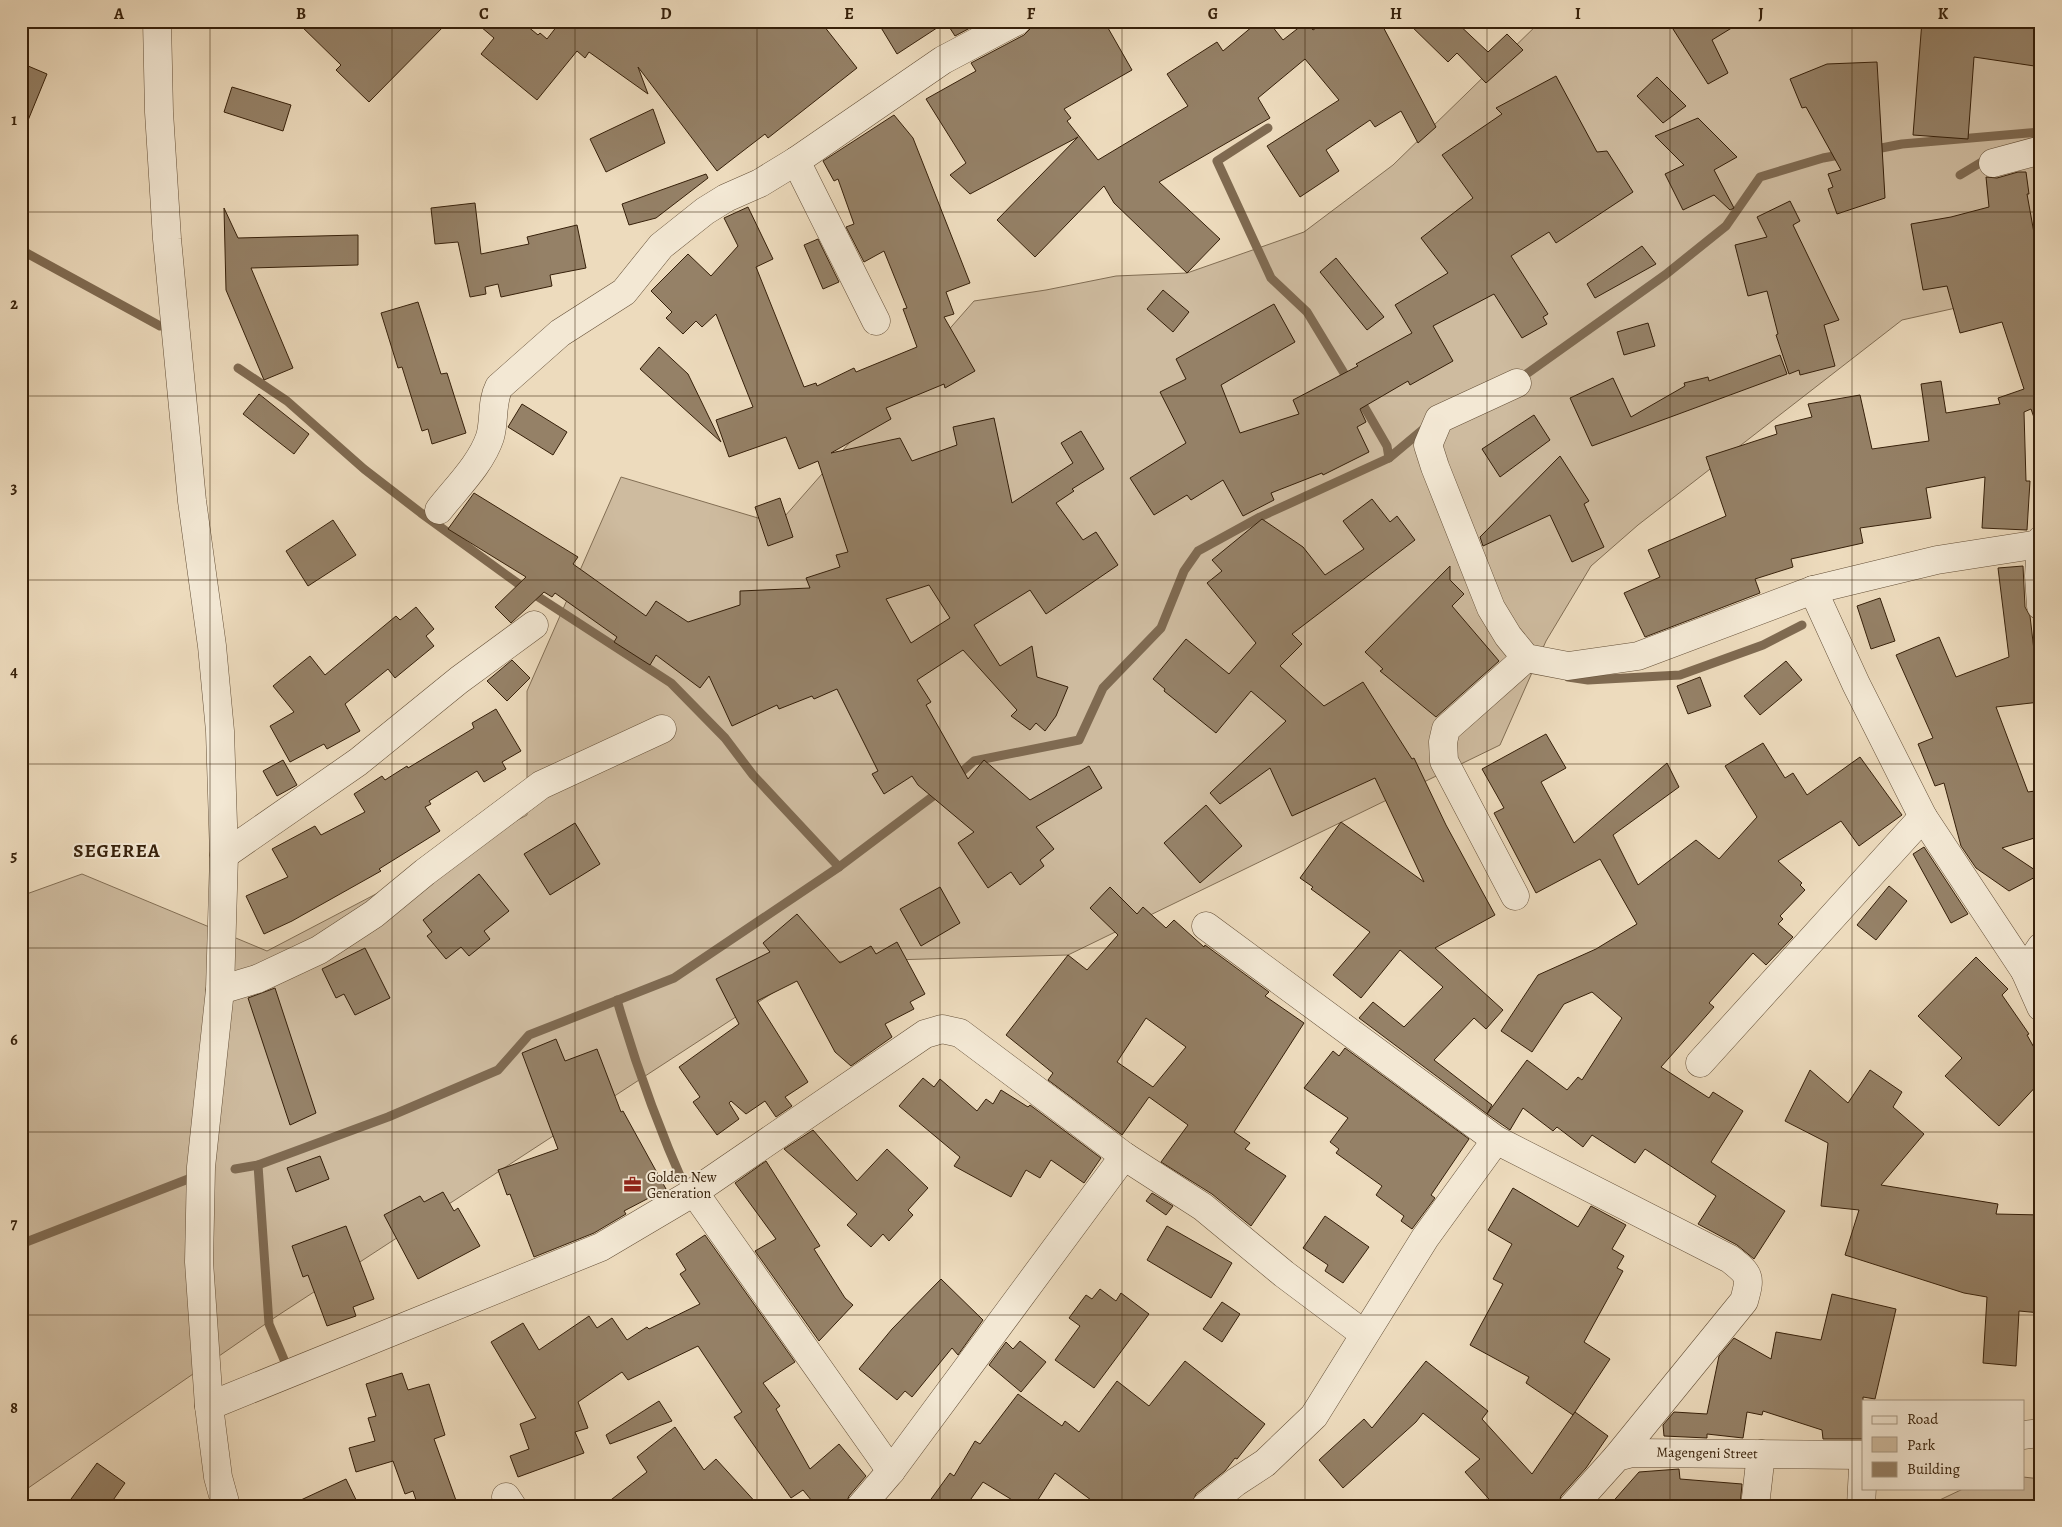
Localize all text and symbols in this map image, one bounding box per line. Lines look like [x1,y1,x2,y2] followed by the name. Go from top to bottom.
[113,3,125,25] text: A
[296,3,306,25] text: B
[479,3,489,25] text: C
[660,3,672,25] text: D
[844,3,854,25] text: E
[1027,3,1036,25] text: F
[1208,3,1218,25] text: G
[1390,3,1402,25] text: H
[1575,3,1581,25] text: I
[1758,3,1764,25] text: J
[1938,3,1949,25] text: K
[11,109,17,131] text: 1
[10,293,18,315] text: 2
[11,477,18,499] text: 3
[10,661,18,683] text: 4
[73,838,161,864] district label: SEGEREA
[11,845,18,867] text: 5
[10,1029,18,1051] text: 6
[647,1168,717,1203] place label: Golden New Generation
[623,1175,643,1195] office icon: Golden New Generation
[11,1213,18,1235] text: 7
[10,1397,18,1419] text: 8
[1862,1400,2024,1490] legend
[1907,1409,1939,1429] text: Road
[1907,1435,1936,1455] text: Park
[1656,1443,1758,1463] street label: Magengeni Street
[1907,1459,1960,1479] text: Building

